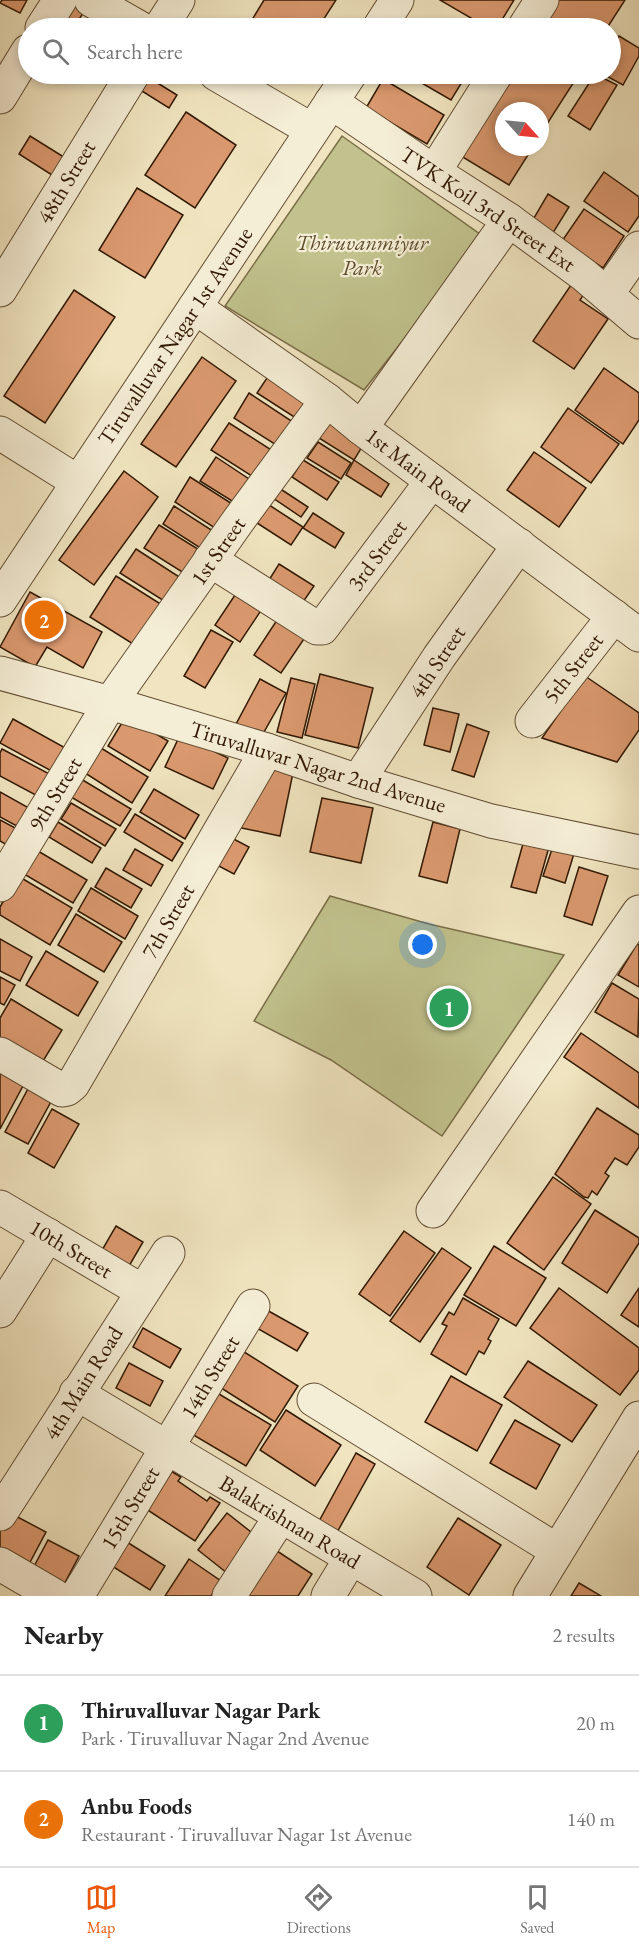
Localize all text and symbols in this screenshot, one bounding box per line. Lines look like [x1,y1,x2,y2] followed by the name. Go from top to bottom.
[18,18,621,84] search box
[39,35,72,68] icon: search
[87,37,182,66] text: Search here
[495,102,549,156] north arrow
[30,135,102,229] street label: 48th Street
[395,139,581,279] street label: TVK Koil 3rd Street Ext
[91,221,259,451] street label: Tiruvalluvar Nagar 1st Avenue
[296,228,430,282] park label: Thiruvanmiyur Park
[360,421,477,520] street label: 1st Main Road
[184,511,252,591] street label: 1st Street
[341,514,413,596] street label: 3rd Street
[24,598,63,642] pin: 2
[402,620,472,704] street label: 4th Street
[536,627,610,709] street label: 5th Street
[186,714,450,820] street label: Tiruvalluvar Nagar 2nd Avenue
[22,752,88,836] street label: 9th Street
[135,878,201,964] street label: 7th Street
[408,930,437,959] your location
[430,986,468,1030] pin: 1
[24,1213,118,1285] street label: 10th Street
[37,1320,130,1445] street label: 4th Main Road
[174,1330,246,1424] street label: 14th Street
[94,1461,166,1555] street label: 15th Street
[214,1468,367,1576] street label: Balakrishnan Road
[24,1618,104,1652] text: Nearby
[552,1622,615,1648] text: 2 results
[81,1696,320,1725] text: Thiruvalluvar Nagar Park
[38,1710,49,1736] text: 1
[576,1710,615,1736] text: 20 m
[81,1725,369,1751] text: Park · Tiruvalluvar Nagar 2nd Avenue
[81,1792,192,1821] text: Anbu Foods
[38,1806,49,1832] text: 2
[567,1806,615,1832] text: 140 m
[81,1821,412,1847] text: Restaurant · Tiruvalluvar Nagar 1st Avenue
[85,1881,118,1938] tab: Map
[287,1881,351,1938] tab: Directions
[520,1881,554,1938] tab: Saved

